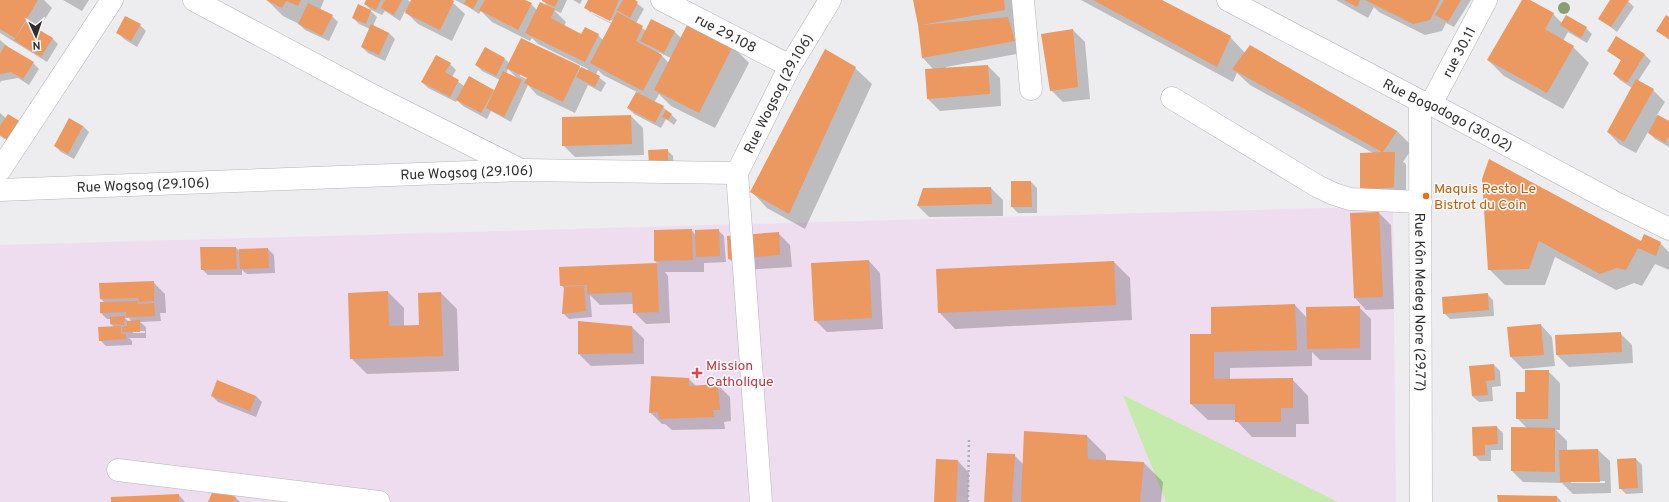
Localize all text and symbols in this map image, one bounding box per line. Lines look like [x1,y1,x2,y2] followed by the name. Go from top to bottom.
[692,11,759,57] street label: rue 29.108
[16,16,56,56] north arrow
[1440,24,1480,81] street label: rue 30.11
[741,31,818,157] street label: Rue Wogsog (29.106)
[32,38,41,52] text: N
[1379,76,1515,156] street label: Rue Bogodogo (30.02)
[400,163,533,185] street label: Rue Wogsog (29.106)
[76,175,210,197] street label: Rue Wogsog (29.106)
[1434,181,1536,214] place label: Maquis Resto Le Bistrot du Coin
[1421,191,1431,201] marker: Maquis Resto Le Bistrot du Coin
[1410,213,1428,391] street label: Rue Kôn Medeg Nore (29.77)
[706,358,774,391] place label: Mission Catholique
[691,367,703,379] marker: Mission Catholique

